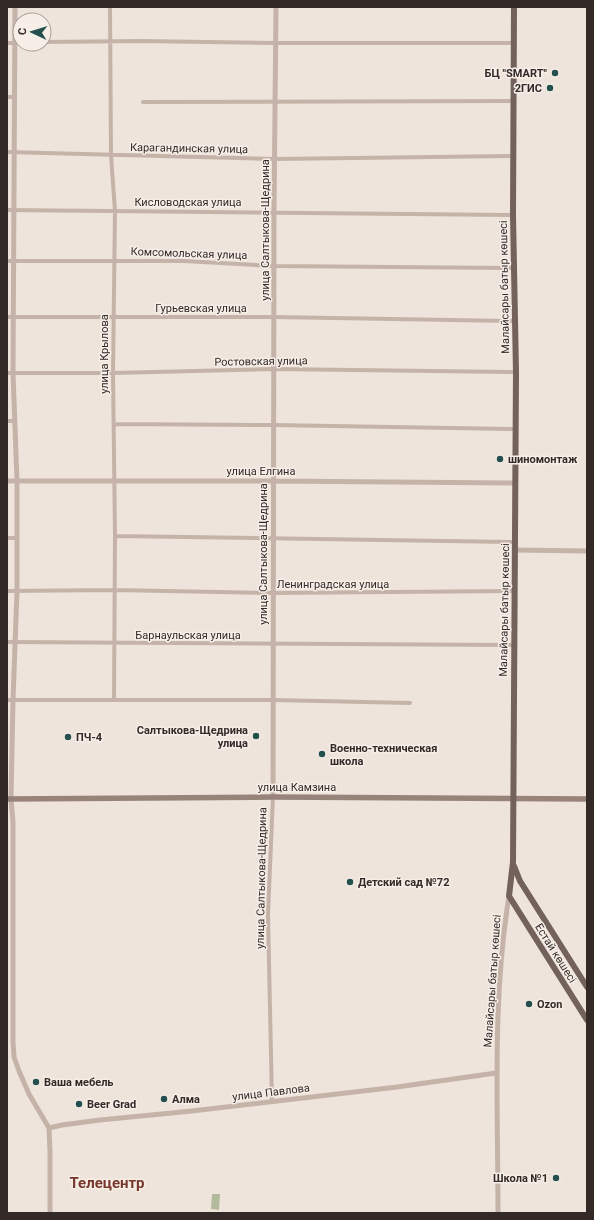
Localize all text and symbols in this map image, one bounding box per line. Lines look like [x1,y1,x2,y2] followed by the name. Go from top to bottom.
[12,12,52,52] north arrow
[16,27,29,35] text: С
[485,67,547,80] place label: БЦ "SMART"
[550,68,560,78] marker: БЦ "SMART"
[515,82,542,95] place label: 2ГИС
[545,83,555,93] marker: 2ГИС
[130,141,248,156] street label: Карагандинская улица
[259,159,272,301] street label: улица Салтыкова-Щедрина
[134,196,242,209] street label: Кисловодская улица
[497,220,512,354] street label: Малайсары батыр көшесі
[130,245,248,262] street label: Комсомольская улица
[155,302,247,315] street label: Гурьевская улица
[98,314,111,394] street label: улица Крылова
[214,354,308,369] street label: Ростовская улица
[508,453,578,466] place label: шиномонтаж
[495,454,505,464] marker: шиномонтаж
[227,465,295,478] street label: улица Елгина
[257,483,270,625] street label: улица Салтыкова-Щедрина
[497,543,512,677] street label: Малайсары батыр көшесі
[277,578,389,591] street label: Ленинградская улица
[135,629,241,642] street label: Барнаульская улица
[137,724,248,750] place label: Салтыкова-Щедрина улица
[76,731,103,744] place label: ПЧ-4
[251,731,261,741] marker: Салтыкова-Щедрина улица
[63,732,73,742] marker: ПЧ-4
[330,742,437,768] place label: Военно-техническая школа
[317,749,327,759] marker: Военно-техническая школа
[258,781,336,794] street label: улица Камзина
[254,807,269,949] street label: улица Салтыкова-Щедрина
[358,876,450,889] place label: Детский сад №72
[345,877,355,887] marker: Детский сад №72
[481,914,504,1048] street label: Малайсары батыр көшесі
[532,921,579,985] street label: Естай көшесі
[537,998,562,1011] place label: Ozon
[524,999,534,1009] marker: Ozon
[44,1076,114,1089] place label: Ваша мебель
[31,1077,41,1087] marker: Ваша мебель
[232,1081,311,1104] street label: улица Павлова
[172,1093,200,1106] place label: Алма
[159,1094,169,1104] marker: Алма
[87,1098,136,1111] place label: Beer Grad
[74,1099,84,1109] marker: Beer Grad
[493,1172,548,1185] place label: Школа №1
[551,1173,561,1183] marker: Школа №1
[69,1174,145,1192] district label: Телецентр

